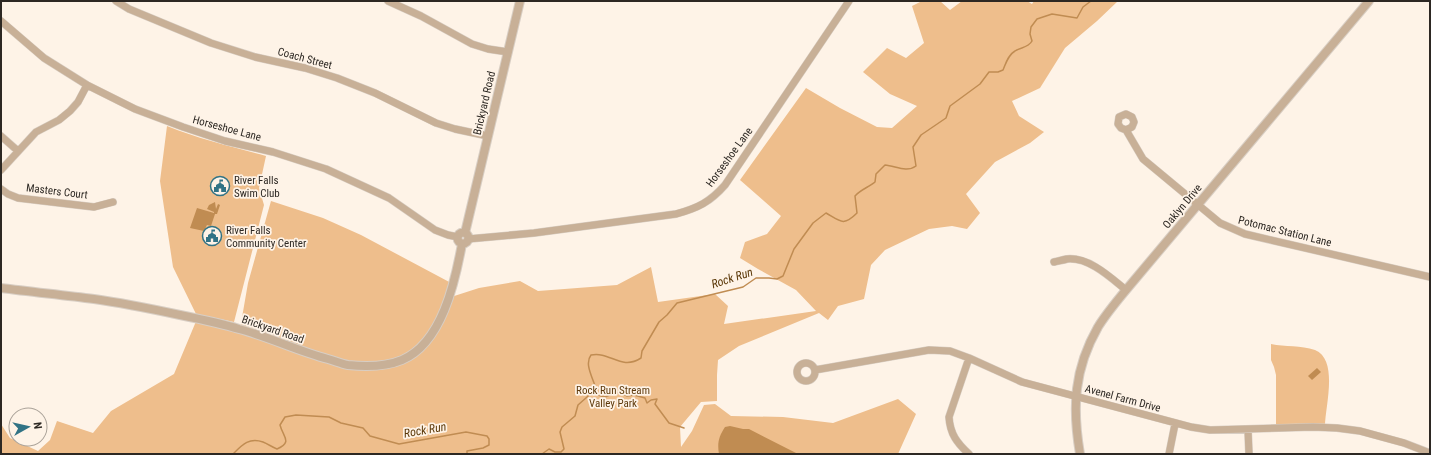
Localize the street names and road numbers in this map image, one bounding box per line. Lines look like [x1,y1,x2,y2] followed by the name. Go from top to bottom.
[276,45,333,72] street label: Coach Street
[471,70,498,136] street label: Brickyard Road
[191,113,263,144] street label: Horseshoe Lane
[703,125,755,190] street label: Horseshoe Lane
[25,181,88,202] street label: Masters Court
[1160,182,1205,231] street label: Oaklyn Drive
[1237,214,1333,249] street label: Potomac Station Lane
[240,313,306,346] street label: Brickyard Road
[1084,382,1162,415] street label: Avenel Farm Drive

